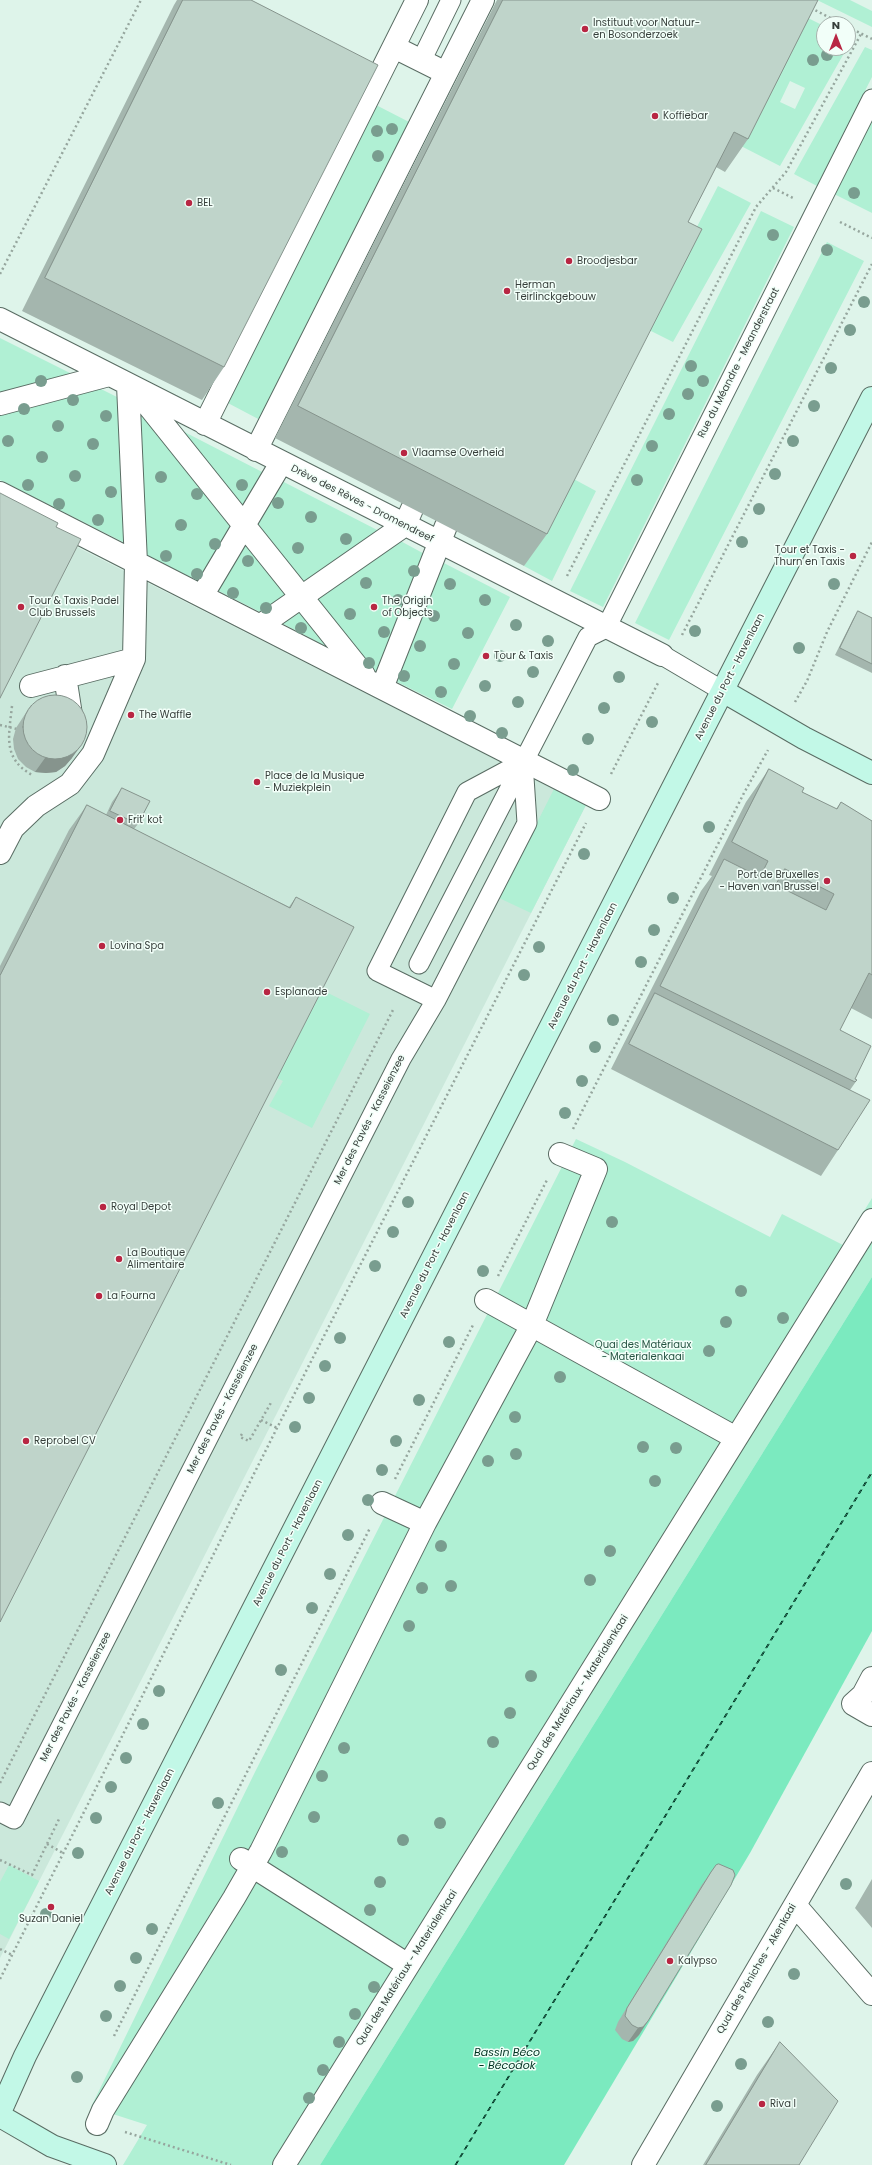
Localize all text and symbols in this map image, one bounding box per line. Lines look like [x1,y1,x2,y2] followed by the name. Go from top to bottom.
[816,16,856,56] north arrow
[593,17,700,40] place label: Instituut voor Natuur- en Bosonderzoek
[832,17,840,33] text: N
[580,24,590,34] marker: Instituut voor Natuur- en Bosonderzoek
[663,110,708,122] place label: Koffiebar
[650,111,660,121] marker: Koffiebar
[197,197,213,209] place label: BEL
[184,198,194,208] marker: BEL
[577,255,638,267] place label: Broodjesbar
[564,256,574,266] marker: Broodjesbar
[515,279,596,302] place label: Herman Teirlinckgebouw
[502,286,512,296] marker: Herman Teirlinckgebouw
[696,286,782,440] street label: Rue du Méandre - Meanderstraat
[412,447,504,459] place label: Vlaamse Overheid
[399,448,409,458] marker: Vlaamse Overheid
[289,463,435,545] street label: Drève des Rêves - Dromendreef
[774,544,845,568] place label: Tour et Taxis - Thurn en Taxis
[848,551,858,561] marker: Tour et Taxis - Thurn en Taxis
[29,595,119,618] place label: Tour & Taxis Padel Club Brussels
[382,595,433,618] place label: The Origin of Objects
[16,602,26,612] marker: Tour & Taxis Padel Club Brussels
[369,602,379,612] marker: The Origin of Objects
[693,612,767,742] street label: Avenue du Port - Havenlaan
[494,650,553,662] place label: Tour & Taxis
[481,651,491,661] marker: Tour & Taxis
[139,709,191,721] place label: The Waffle
[126,710,136,720] marker: The Waffle
[265,770,365,794] place label: Place de la Musique - Muziekplein
[252,777,262,787] marker: Place de la Musique - Muziekplein
[128,814,162,826] place label: Frit' kot
[115,815,125,825] marker: Frit' kot
[719,869,819,892] place label: Port de Bruxelles - Haven van Brussel
[822,876,832,886] marker: Port de Bruxelles - Haven van Brussel
[546,901,620,1031] street label: Avenue du Port - Havenlaan
[110,940,164,952] place label: Lovina Spa
[97,941,107,951] marker: Lovina Spa
[275,986,327,998] place label: Esplanade
[262,987,272,997] marker: Esplanade
[332,1053,408,1187] street label: Mer des Pavés - Kasseienzee
[398,1190,472,1320] street label: Avenue du Port - Havenlaan
[111,1201,171,1213] place label: Royal Depot
[98,1202,108,1212] marker: Royal Depot
[127,1247,185,1270] place label: La Boutique Alimentaire
[114,1254,124,1264] marker: La Boutique Alimentaire
[107,1290,155,1302] place label: La Fourna
[94,1291,104,1301] marker: La Fourna
[595,1339,691,1362] park label: Quai des Matériaux - Materialenkaai
[185,1342,261,1476] street label: Mer des Pavés - Kasseienzee
[34,1435,96,1447] place label: Reprobel CV
[21,1436,31,1446] marker: Reprobel CV
[251,1478,325,1608] street label: Avenue du Port - Havenlaan
[525,1613,631,1773] street label: Quai des Matériaux - Materialenkaai
[38,1630,114,1764] street label: Mer des Pavés - Kasseienzee
[103,1767,177,1897] street label: Avenue du Port - Havenlaan
[354,1888,460,2048] street label: Quai des Matériaux - Materialenkaai
[46,1902,56,1912] marker: Suzan Daniel
[715,1902,799,2036] street label: Quai des Péniches - Akenkaai
[19,1913,83,1925] place label: Suzan Daniel
[678,1955,717,1967] place label: Kalypso
[665,1956,675,1966] marker: Kalypso
[474,2046,540,2072] water label: Bassin Béco - Bécodok
[770,2098,796,2110] place label: Riva I
[757,2099,767,2109] marker: Riva I

